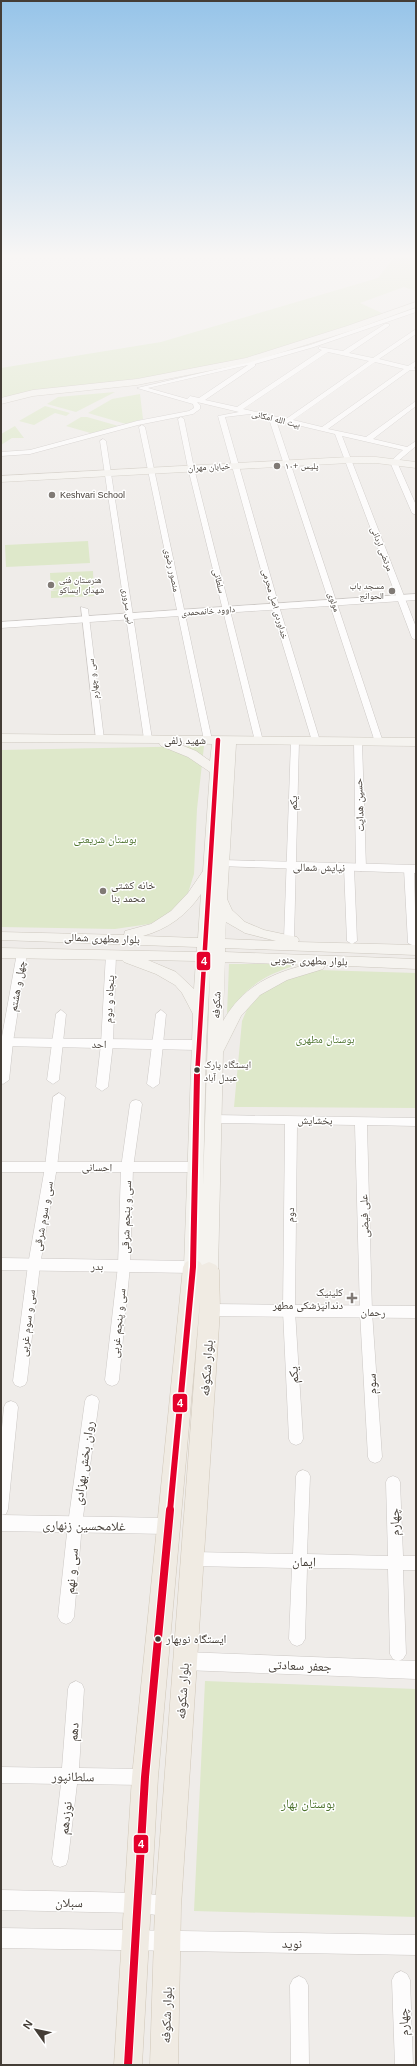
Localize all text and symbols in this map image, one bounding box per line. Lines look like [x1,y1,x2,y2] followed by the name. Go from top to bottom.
[251,408,302,430] street label: بیت الله امکانی
[188,461,231,473] street label: خیابان مهران
[272,461,282,471] marker: پلیس +۱۰
[285,461,319,472] place label: پلیس +۱۰
[47,490,57,500] marker: Keshvari School
[60,490,125,500] place label: Keshvari School
[369,525,395,573] street label: مرتضی اردانی
[163,547,181,593] street label: منصور رضوی
[211,568,227,594] street label: سلطانی
[260,568,290,641] street label: خداوردی اصل محرمی
[59,575,104,595] place label: هنرستان فنی شهدای ایساکو
[46,580,56,590] marker: هنرستان فنی شهدای ایساکو
[349,581,384,602] place label: مسجد باب‌ الحوائج
[387,586,397,596] marker: مسجد باب‌ الحوائج
[120,587,136,625] street label: نبی سروری
[326,591,342,613] street label: مولوی
[181,604,236,618] street label: داوود خانمحمدی
[86,658,102,700] street label: سی و چهارم
[164,734,206,747] street label: شهید زلفی
[352,778,367,832] street label: حسین هدایت
[287,795,301,811] street label: یکم
[73,833,137,846] park label: بوستان شریعتی
[293,861,345,874] street label: نیایش شمالی
[111,879,155,904] place label: خانه کشتی محمد بنا
[98,886,108,896] marker: خانه کشتی محمد بنا
[64,931,140,946] street label: بلوار مطهری شمالی
[196,951,211,971] line badge: 4
[270,953,348,968] street label: بلوار مطهری جنوبی
[201,955,208,967] text: 4
[7,960,29,1013] street label: چهل و هشتم
[102,975,117,1023] street label: پنجاه و دوم
[210,991,222,1019] street label: شکوفه
[295,1033,355,1046] park label: بوستان مطهری
[91,1038,107,1050] street label: احد
[204,1059,251,1084] place label: ایستگاه پارک عبدل آباد
[192,1065,202,1075] marker: ایستگاه پارک عبدل آباد
[297,1114,333,1127] street label: بخشایش
[82,1161,112,1174] street label: احسانی
[31,1180,56,1252] street label: سی و سوم شرقی
[119,1180,135,1254] street label: سی و پنجم شرقی
[357,1194,372,1238] street label: علی فیضی
[284,1207,297,1223] street label: دوم
[90,1260,103,1272] street label: بدر
[272,1286,343,1312] place label: کلینیک دندانپزشکی مطهر
[108,1288,130,1359] street label: سی و پنجم غربی
[17,1289,38,1357] street label: سی و سوم غربی
[346,1292,358,1304] marker: کلینیک دندانپزشکی مطهر
[360,1306,386,1319] street label: رحمان
[197,1339,217,1397] street label: بلوار شکوفه
[286,1366,302,1384] street label: یکم
[363,1373,381,1395] street label: سوم
[172,1393,188,1413] line badge: 4
[177,1397,184,1409] text: 4
[70,1420,98,1506] street label: روان بخش بهزادی
[387,1508,403,1536] street label: چهارم
[42,1517,126,1535] street label: غلامحسین زنهاری
[62,1547,82,1595] street label: سی و نهم
[292,1554,316,1570] street label: ایمان
[165,1632,227,1646] place label: ایستگاه نوبهار
[153,1634,163,1644] marker: ایستگاه نوبهار
[268,1657,332,1675] street label: جعفر سعادتی
[173,1662,193,1720] street label: بلوار شکوفه
[65,1722,83,1742] street label: دهم
[51,1769,94,1785] street label: سلطانپور
[280,1796,335,1812] park label: بوستان بهار
[56,1801,76,1836] street label: نوزدهم
[133,1834,149,1854] line badge: 4
[138,1838,145,1850] text: 4
[55,1895,83,1911] street label: سبلان
[282,1936,302,1952] street label: نوید
[158,1987,176,2044] street label: بلوار شکوفه
[396,2008,412,2036] street label: چهارم
[16,2010,56,2050] north arrow
[20,2018,35,2031] text: N

